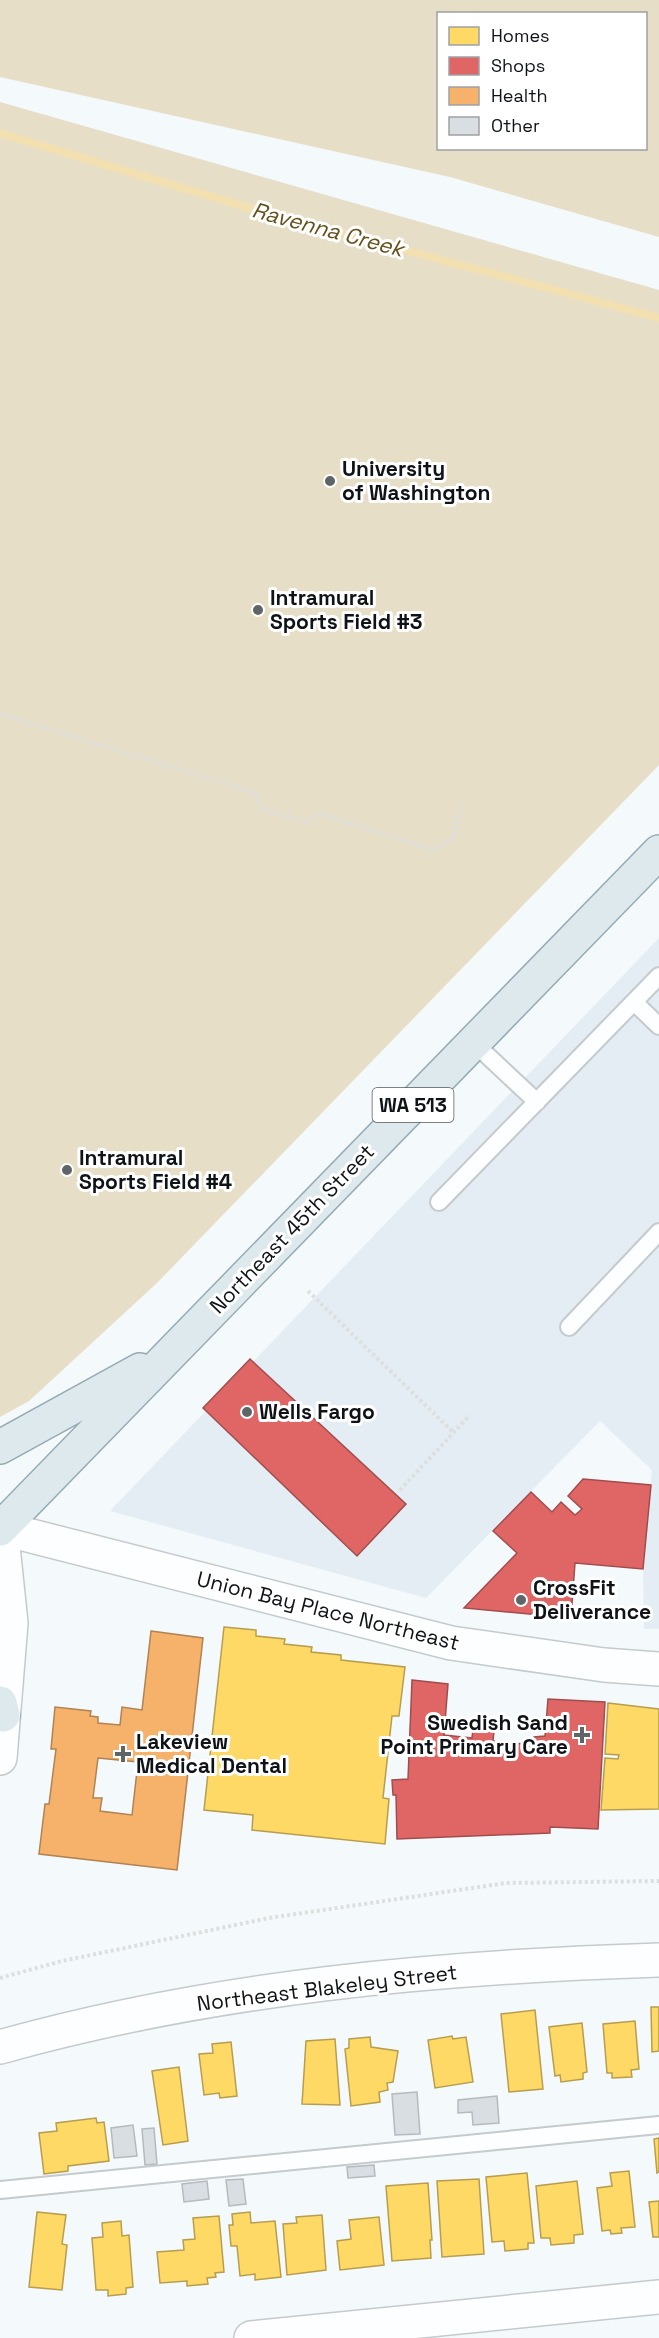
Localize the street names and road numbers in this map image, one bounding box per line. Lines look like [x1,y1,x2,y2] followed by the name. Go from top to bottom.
[372,1088,454,1122] road number: WA 513
[204,1138,380,1319] street label: Northeast 45th Street
[194,1565,462,1656] street label: Union Bay Place Northeast
[195,1958,459,2017] street label: Northeast Blakeley Street

